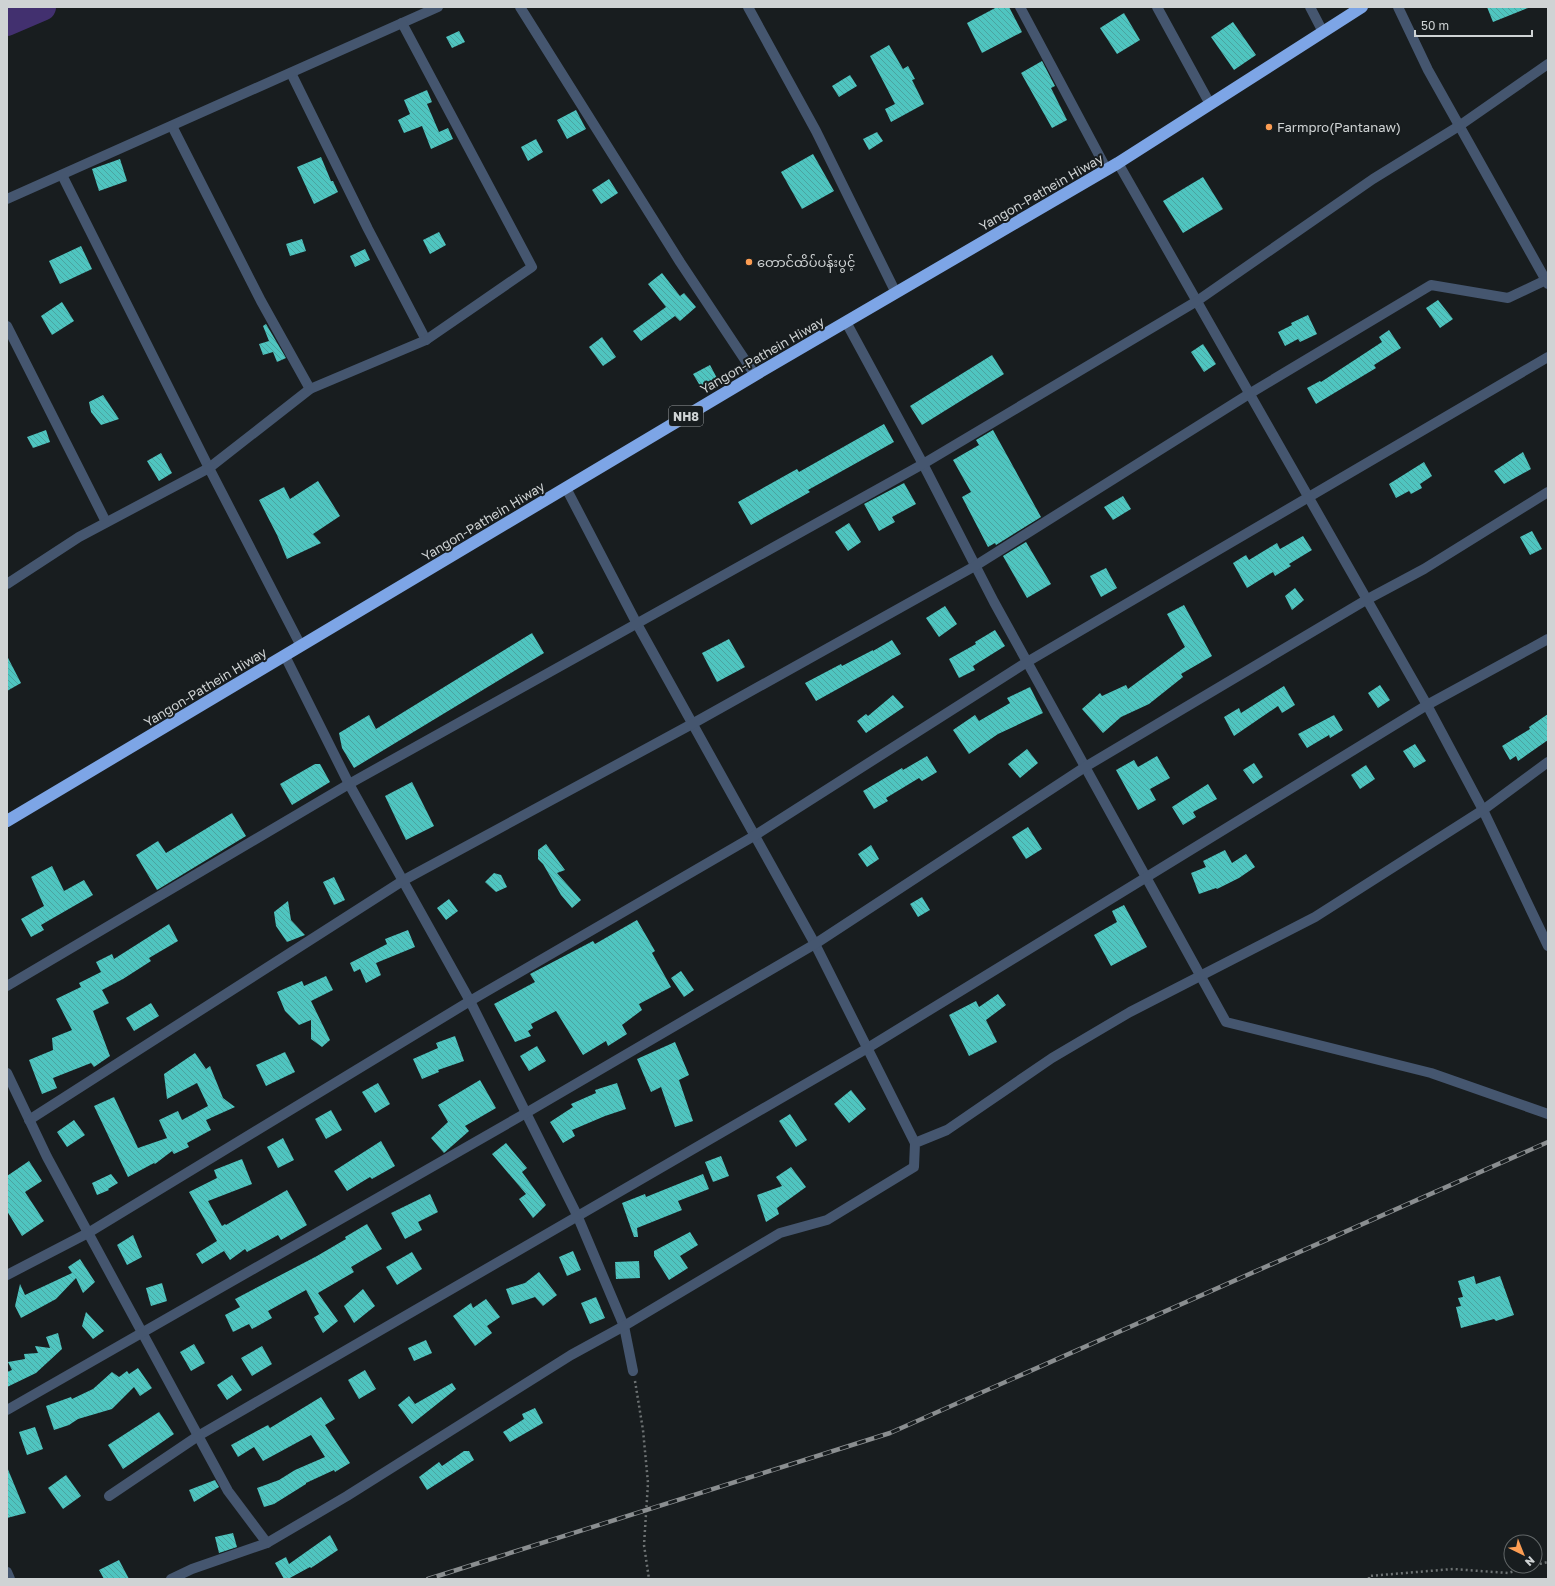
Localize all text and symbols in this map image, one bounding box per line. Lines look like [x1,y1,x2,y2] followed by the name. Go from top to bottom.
[1415,12,1532,38] scale bar
[1421,18,1449,33] text: 50 m
[1277,119,1401,135] place label: Farmpro(Pantanaw)
[1264,122,1274,132] marker: Farmpro(Pantanaw)
[976,150,1106,234] street label: Yangon-Pathein Hiway
[757,254,855,273] place label: တောင်ထိပ်ပန်းပွင့်
[744,257,754,267] marker: တောင်ထိပ်ပန်းပွင့်
[697,313,827,397] street label: Yangon-Pathein Hiway
[669,406,703,426] road number: NH8
[419,478,548,564] street label: Yangon-Pathein Hiway
[141,644,270,730] street label: Yangon-Pathein Hiway
[1503,1534,1543,1574] north arrow
[1523,1554,1538,1569] text: N

